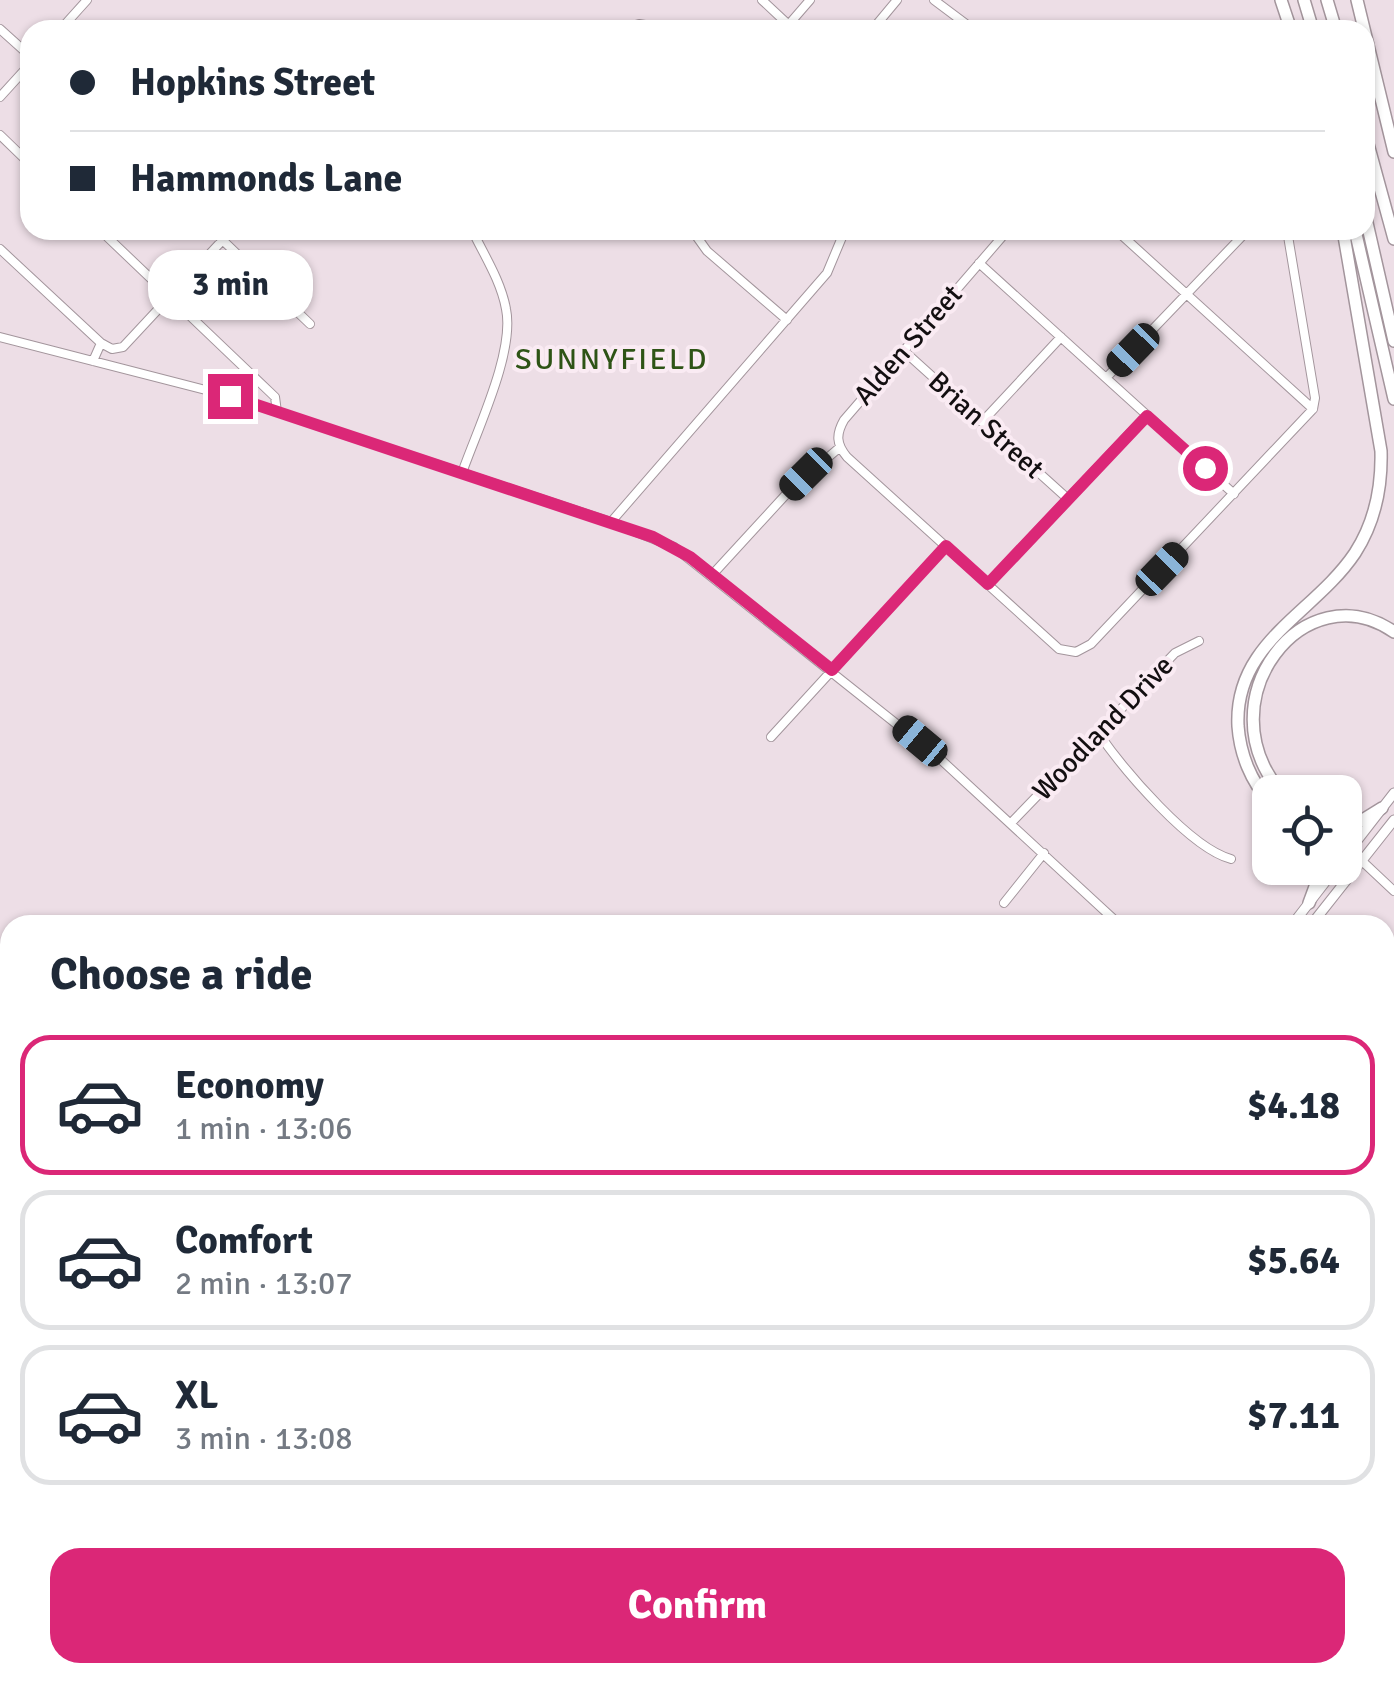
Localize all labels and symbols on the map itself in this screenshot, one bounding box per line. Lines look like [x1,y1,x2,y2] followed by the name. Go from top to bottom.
[148,251,312,321] callout: 3 min
[847,278,970,412] street label: Alden Street
[1101,318,1165,382] car
[515,341,709,378] district label: SUNNYFIELD
[921,364,1051,486] street label: Brian Street
[208,374,253,419] route end
[774,442,838,506] car
[1183,446,1228,491] route start
[1130,537,1194,601] car
[1025,649,1181,807] street label: Woodland Drive
[887,710,953,772] car

